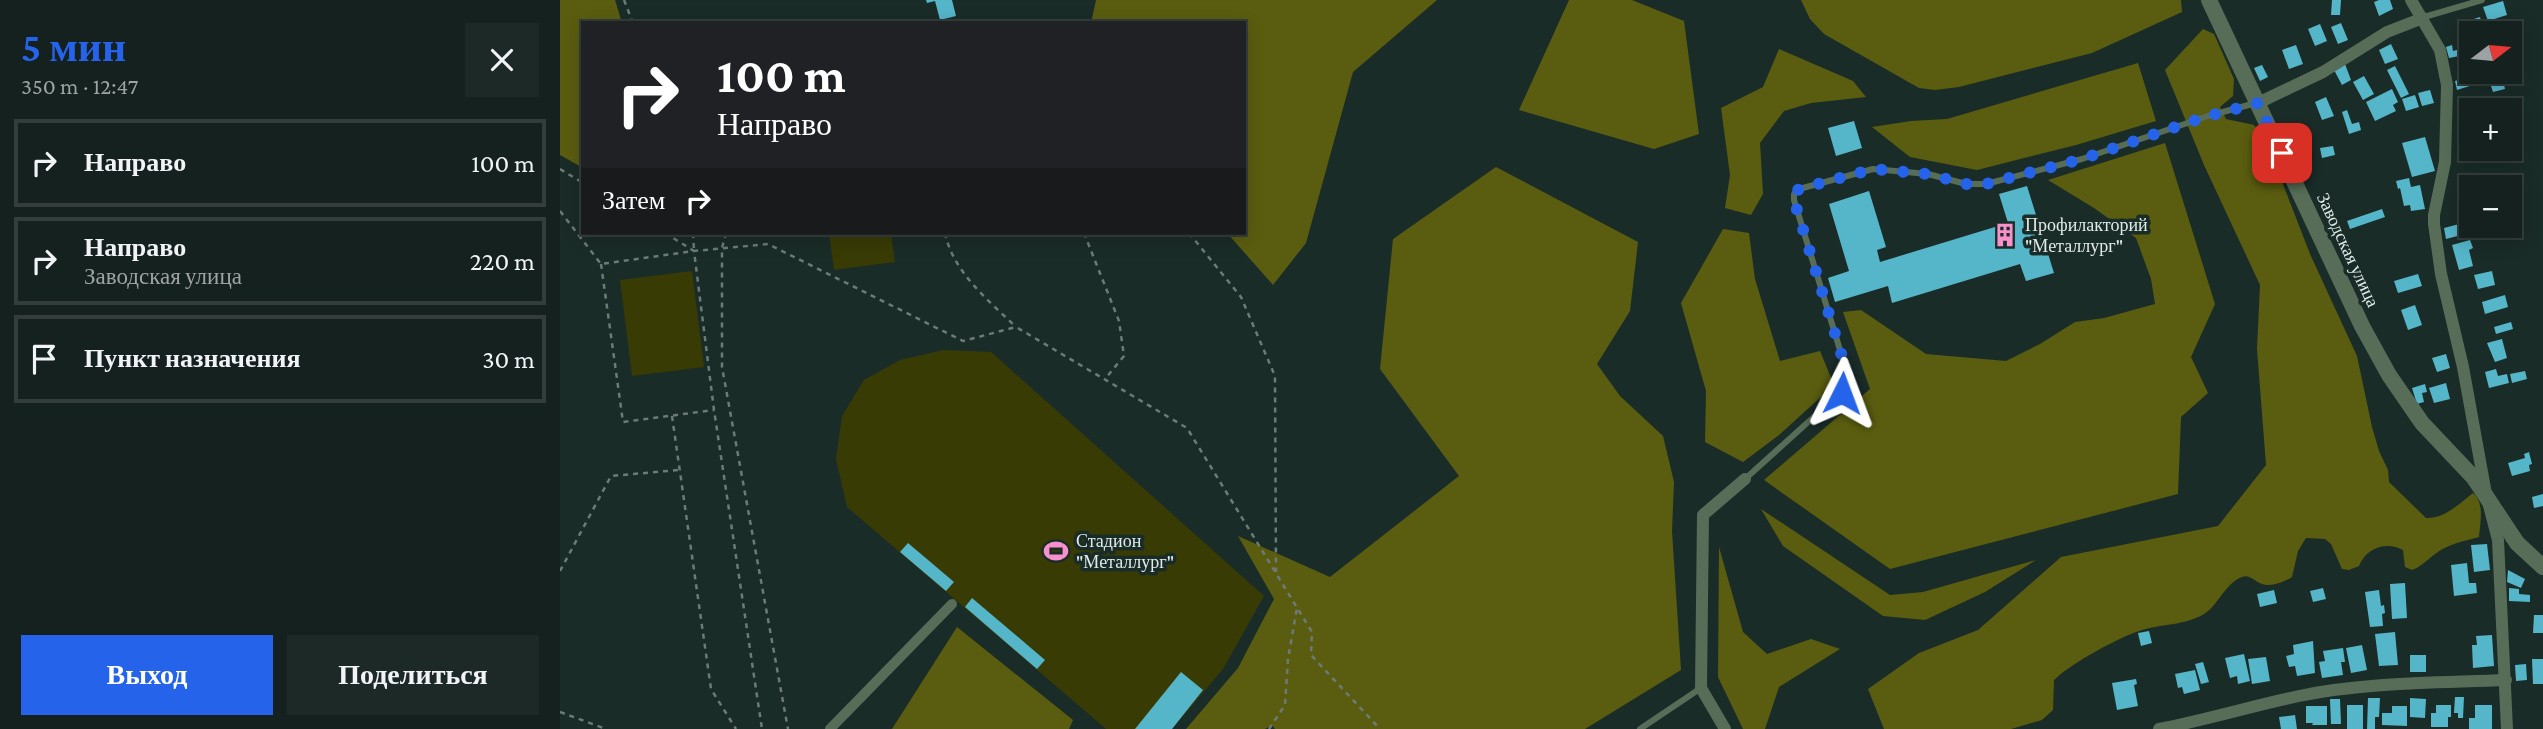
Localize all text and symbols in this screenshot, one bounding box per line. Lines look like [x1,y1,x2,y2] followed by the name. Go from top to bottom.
[2459,21,2522,84] north arrow
[2459,21,2522,238] map controls
[21,23,126,70] text: 5 мин
[465,23,539,97] button: close
[717,48,846,103] text: 100 m
[602,49,693,140] icon: right
[21,73,138,99] text: 350 m · 12:47
[2459,98,2522,161] button: +
[717,106,832,142] text: Направо
[2252,123,2312,183] pin
[2263,134,2301,172] icon: arrive
[25,144,63,182] icon: right
[84,148,186,177] text: Направо
[471,149,535,178] text: 100 m
[2459,175,2522,238] button: −
[679,182,717,220] icon: right
[602,186,665,215] text: Затем
[2313,190,2383,310] street label: Заводская улица
[2025,215,2148,256] place label: Профилакторий "Металлург"
[1991,221,2019,249] building icon: Профилакторий "Металлург"
[84,233,186,262] text: Направо
[25,242,63,280] icon: right
[470,247,535,276] text: 220 m
[84,263,242,289] text: Заводская улица
[25,340,63,378] icon: arrive
[84,344,301,373] text: Пункт назначения
[482,345,535,374] text: 30 m
[1805,356,1879,430] position arrow
[1076,531,1174,572] place label: Стадион "Металлург"
[1042,537,1070,565] sports icon: Стадион "Металлург"
[21,635,273,715] button: Выход
[287,635,539,715] button: Поделиться

